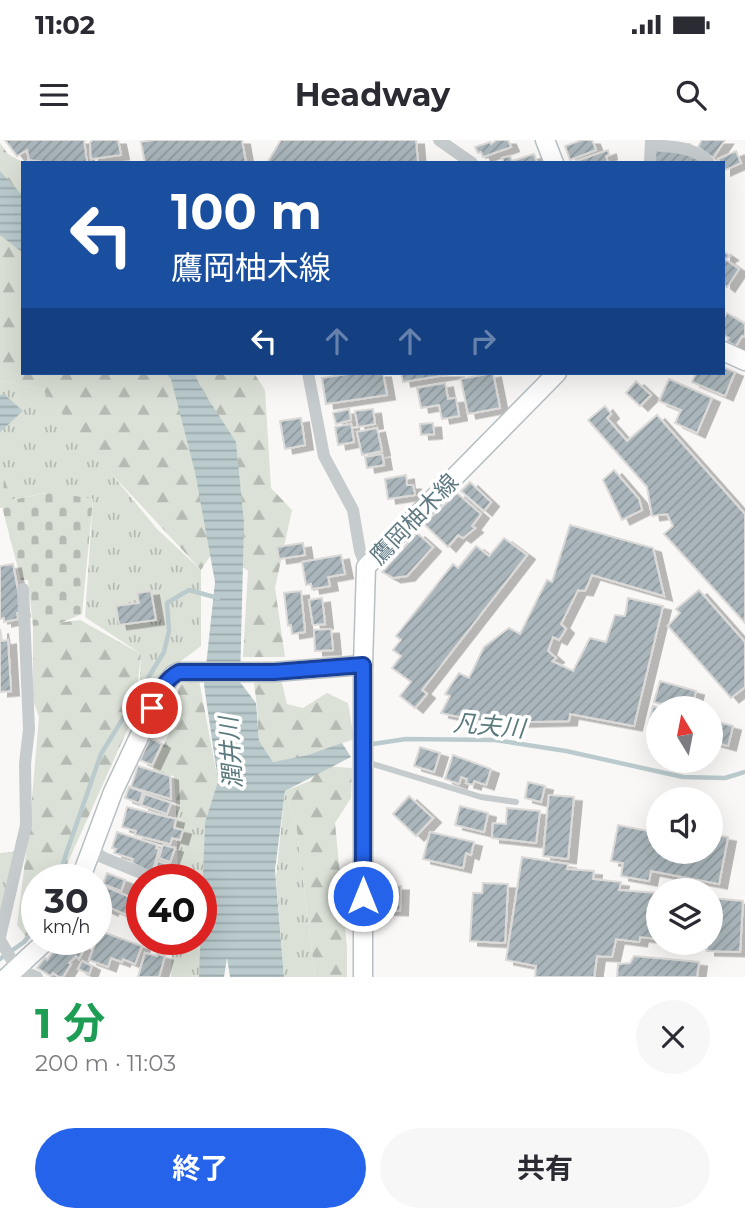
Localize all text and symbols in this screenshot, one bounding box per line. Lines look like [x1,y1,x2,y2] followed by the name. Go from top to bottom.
[35,9,95,41] text: 11:02
[295,75,450,114] text: Headway
[35,76,73,114] icon: menu
[672,76,710,114] icon: search
[171,182,322,241] text: 100 m
[56,189,147,280] icon: left
[171,248,331,287] text: 鷹岡柚木線
[245,322,283,360] icon: left
[318,322,356,360] icon: ahead
[391,322,429,360] icon: ahead
[464,322,502,360] icon: right
[364,468,464,570] street label: 鷹岡柚木線
[122,678,182,738] pin
[133,689,171,727] icon: arrive
[646,696,723,774] north arrow
[646,696,723,955] map controls
[452,708,529,743] water label: 凡夫川
[213,713,247,790] water label: 潤井川
[646,787,723,864] button: sound
[326,859,400,933] position arrow
[126,864,217,955] speed limit sign: 40
[646,878,723,955] button: layers
[44,879,89,922] text: 30
[42,916,91,938] text: km/h
[35,997,105,1049] text: 1 分
[636,1000,710,1074] button: close
[35,1049,176,1077] text: 200 m · 11:03
[35,1128,366,1208] button: 終了
[380,1128,710,1208] button: 共有

